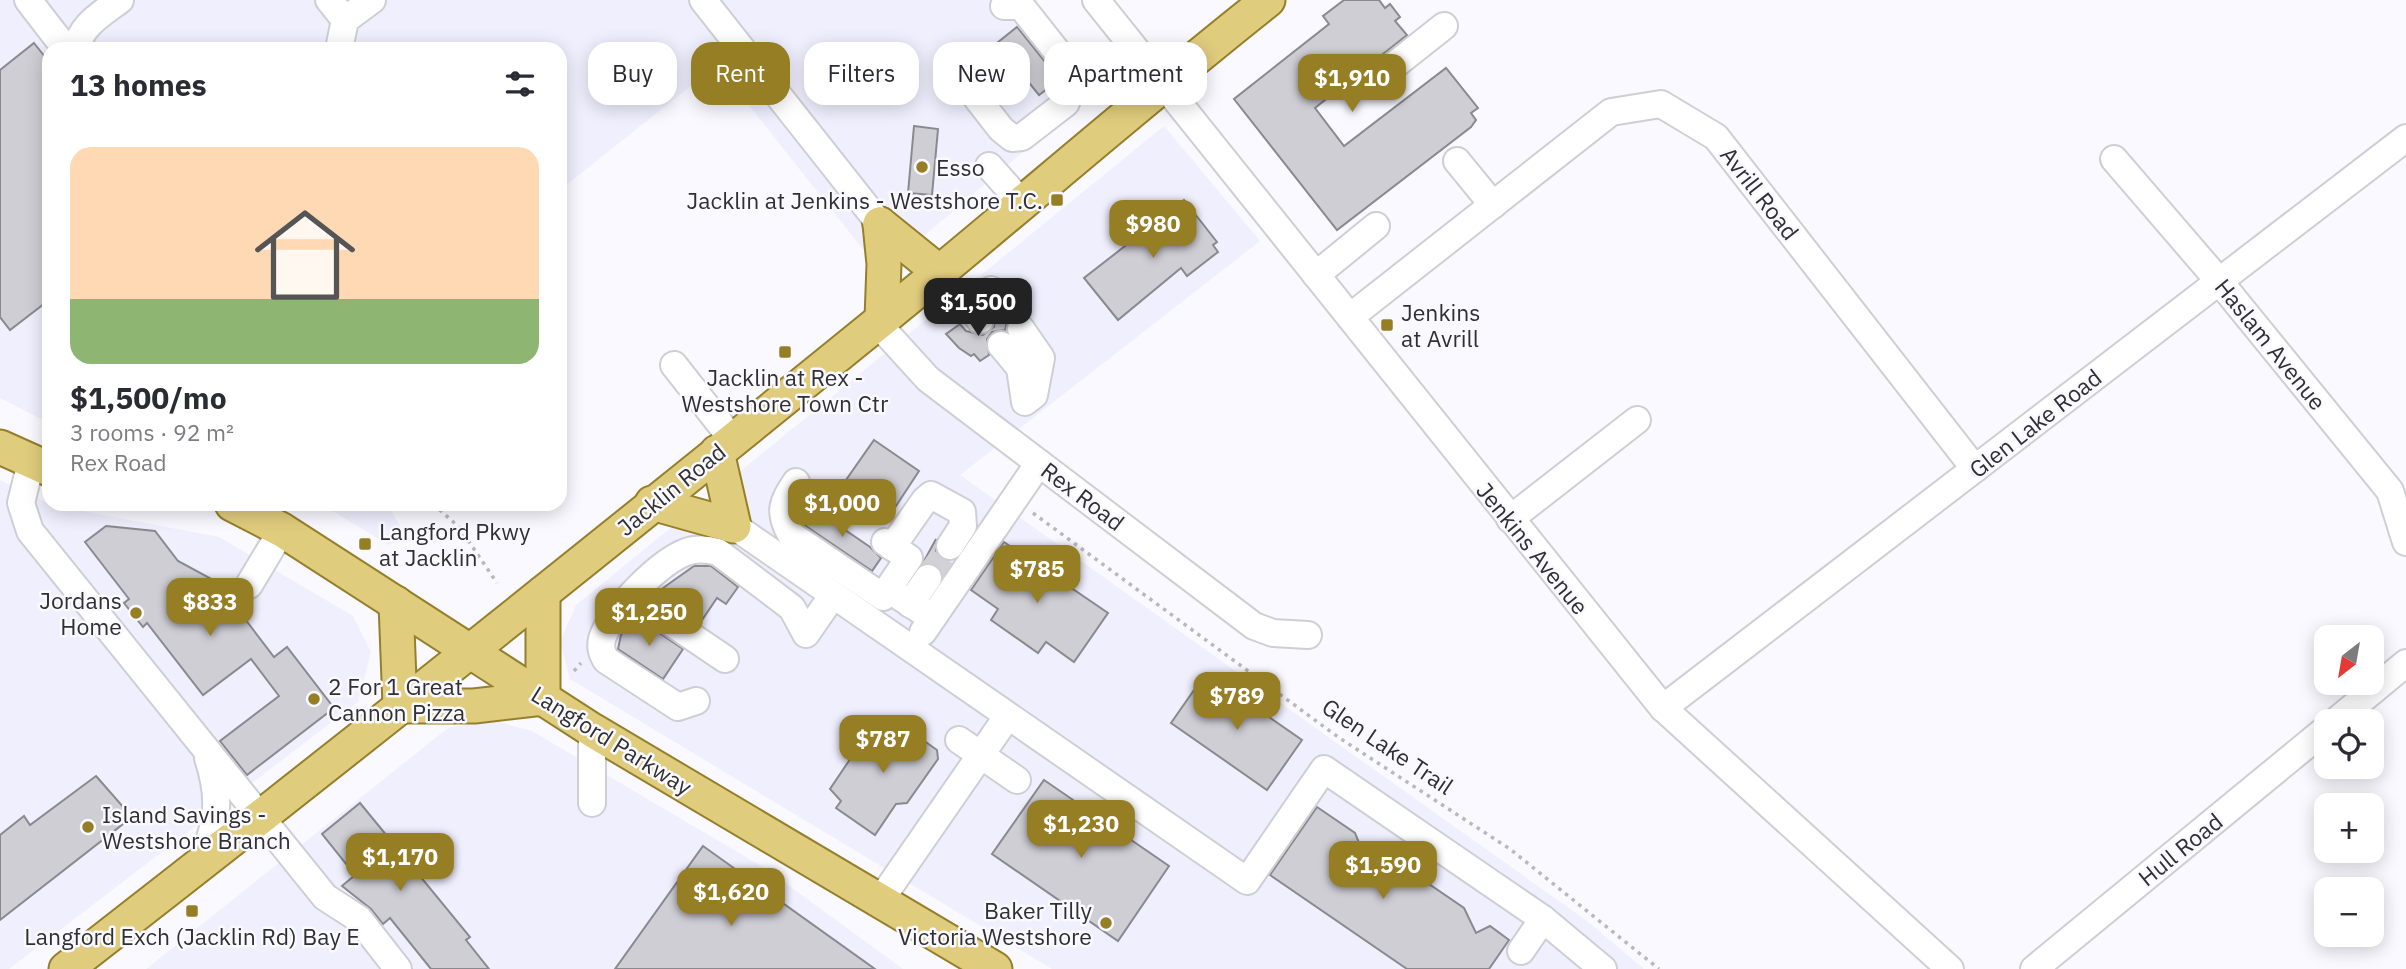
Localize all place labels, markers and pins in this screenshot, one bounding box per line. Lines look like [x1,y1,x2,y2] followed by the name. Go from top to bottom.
[1295,54,1409,114] pin: $1,910
[936,152,985,182] place label: Esso
[914,159,930,175] marker: Esso
[687,185,1043,215] place label: Jacklin at Jenkins - Westshore T.C.
[1049,192,1065,208] marker: Jacklin at Jenkins - Westshore T.C.
[1112,201,1194,260] pin: $980
[921,278,1035,338] pin: $1,500
[1401,297,1481,353] place label: Jenkins at Avrill
[1379,317,1395,333] marker: Jenkins at Avrill
[777,344,793,360] marker: Jacklin at Rex - Westshore Town Ctr
[682,362,889,418] place label: Jacklin at Rex - Westshore Town Ctr
[785,480,899,539] pin: $1,000
[379,516,531,572] place label: Langford Pkwy at Jacklin
[357,536,373,552] marker: Langford Pkwy at Jacklin
[996,546,1078,605] pin: $785
[169,578,251,638] pin: $833
[39,585,122,641] place label: Jordans Home
[592,588,706,648] pin: $1,250
[128,605,144,621] marker: Jordans Home
[328,671,465,727] place label: 2 For 1 Great Cannon Pizza
[1196,672,1278,732] pin: $789
[306,691,322,707] marker: 2 For 1 Great Cannon Pizza
[842,716,924,775] pin: $787
[102,799,291,855] place label: Island Savings - Westshore Branch
[1024,800,1138,860] pin: $1,230
[80,819,96,835] marker: Island Savings - Westshore Branch
[343,834,457,893] pin: $1,170
[1326,842,1440,901] pin: $1,590
[674,869,788,928] pin: $1,620
[898,895,1093,951] place label: Baker Tilly Victoria Westshore
[184,903,200,919] marker: Langford Exch (Jacklin Rd) Bay E
[1098,915,1114,931] marker: Baker Tilly Victoria Westshore
[24,921,360,951] place label: Langford Exch (Jacklin Rd) Bay E

